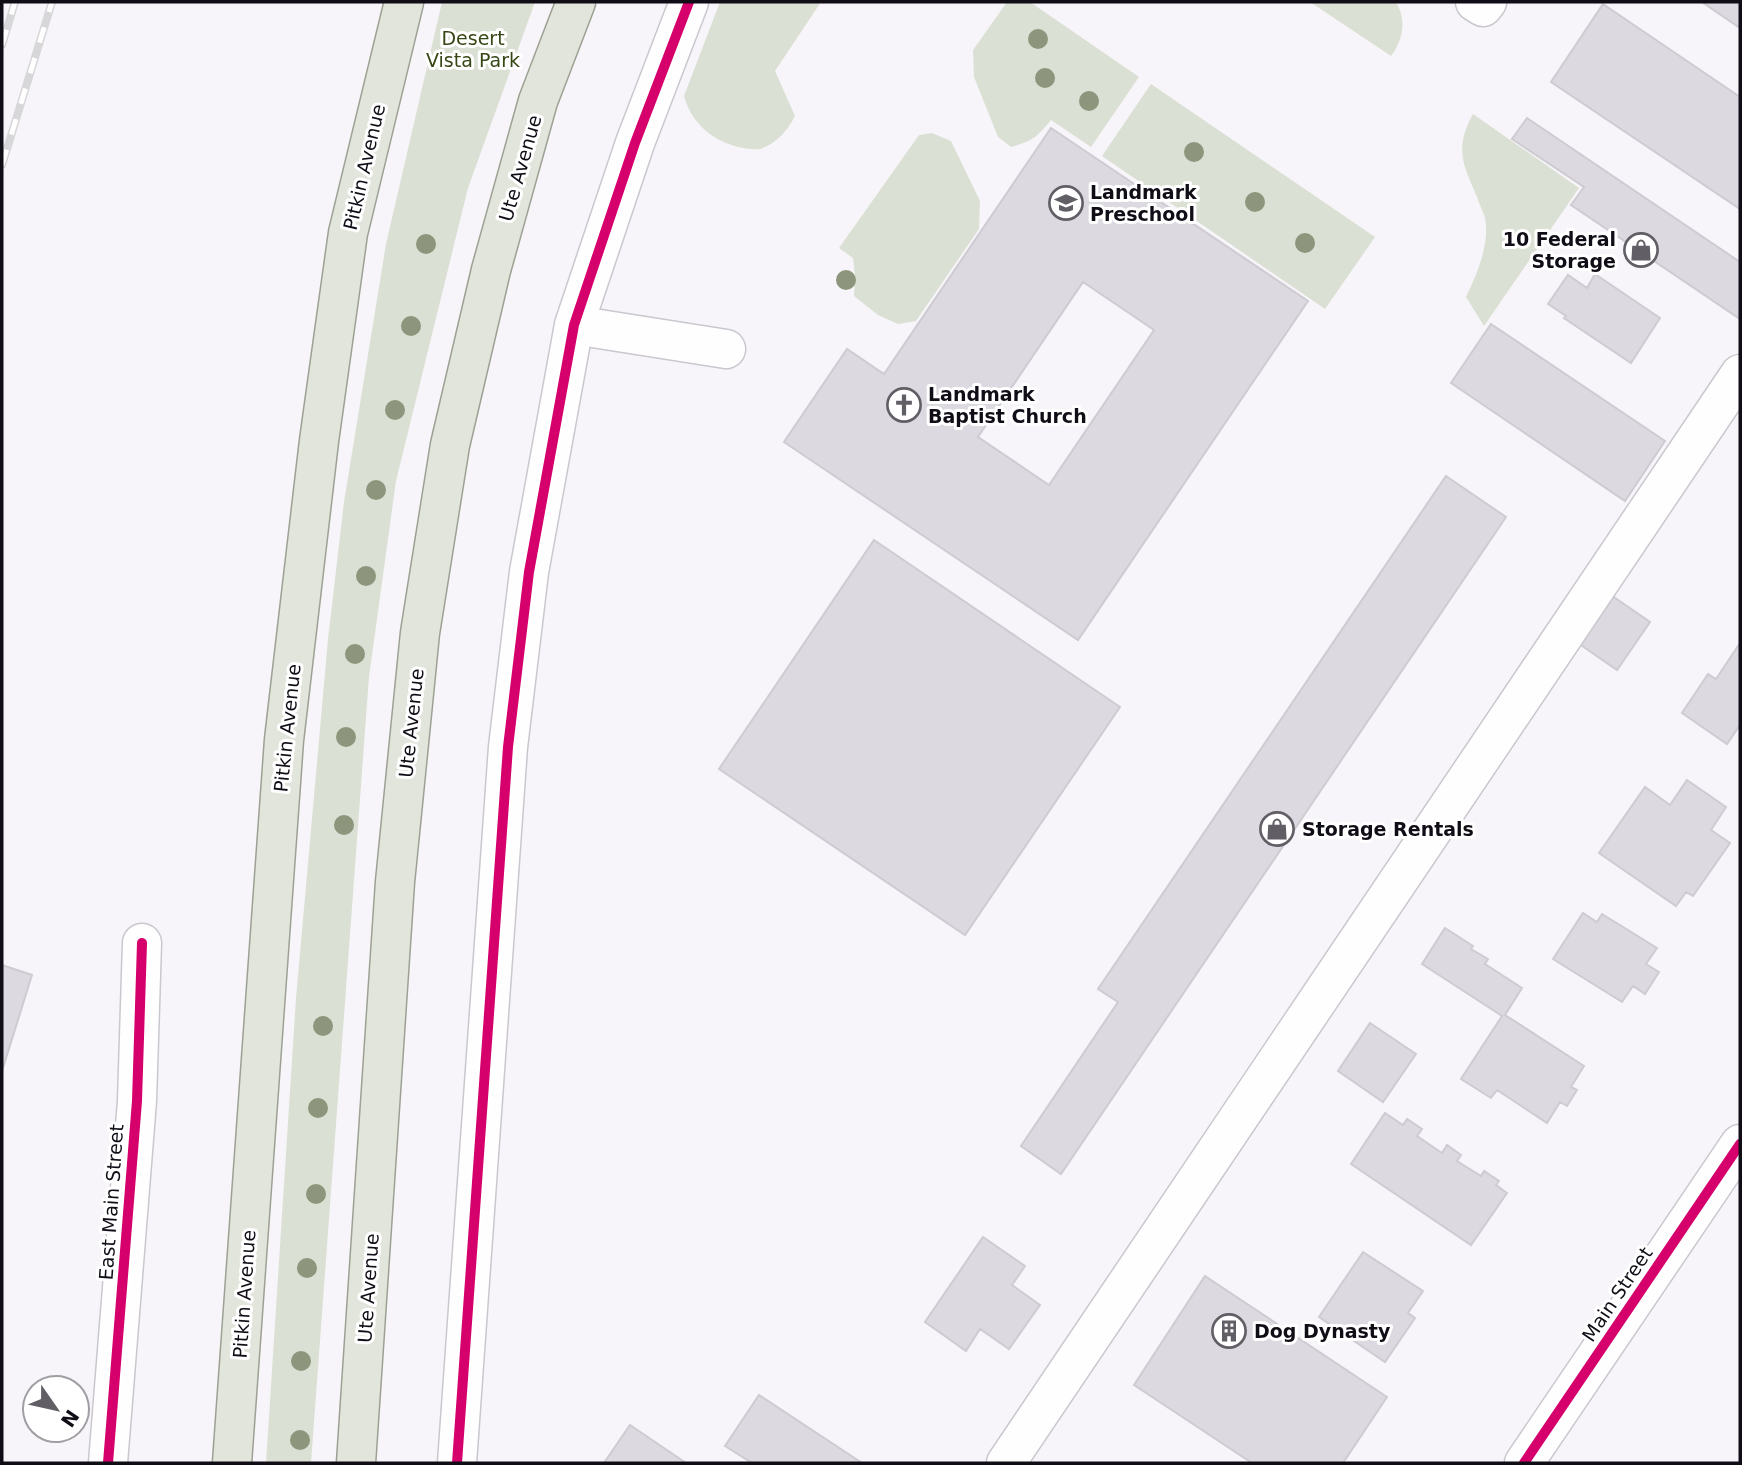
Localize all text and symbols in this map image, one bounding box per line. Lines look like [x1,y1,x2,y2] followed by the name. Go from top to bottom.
[426,27,520,71] park label: Desert Vista Park
[339,102,389,232] street label: Pitkin Avenue
[494,112,546,224] street label: Ute Avenue
[1090,181,1197,225] place label: Landmark Preschool
[1047,184,1085,222] school or university icon: Landmark Preschool
[1503,228,1616,272] place label: 10 Federal Storage
[1622,231,1660,269] shop icon: 10 Federal Storage
[928,383,1087,427] place label: Landmark Baptist Church
[885,386,923,424] church icon: Landmark Baptist Church
[269,663,305,793] street label: Pitkin Avenue
[394,667,428,779] street label: Ute Avenue
[1258,810,1296,848] shop icon: Storage Rentals
[1302,818,1474,840] place label: Storage Rentals
[95,1123,127,1281] street label: East Main Street
[229,1229,259,1359] street label: Pitkin Avenue
[353,1233,383,1343] street label: Ute Avenue
[1577,1243,1657,1345] street label: Main Street
[1210,1312,1248,1350] building icon: Dog Dynasty
[1254,1320,1391,1342] place label: Dog Dynasty
[21,1374,91,1444] north arrow
[57,1406,84,1431] text: N

